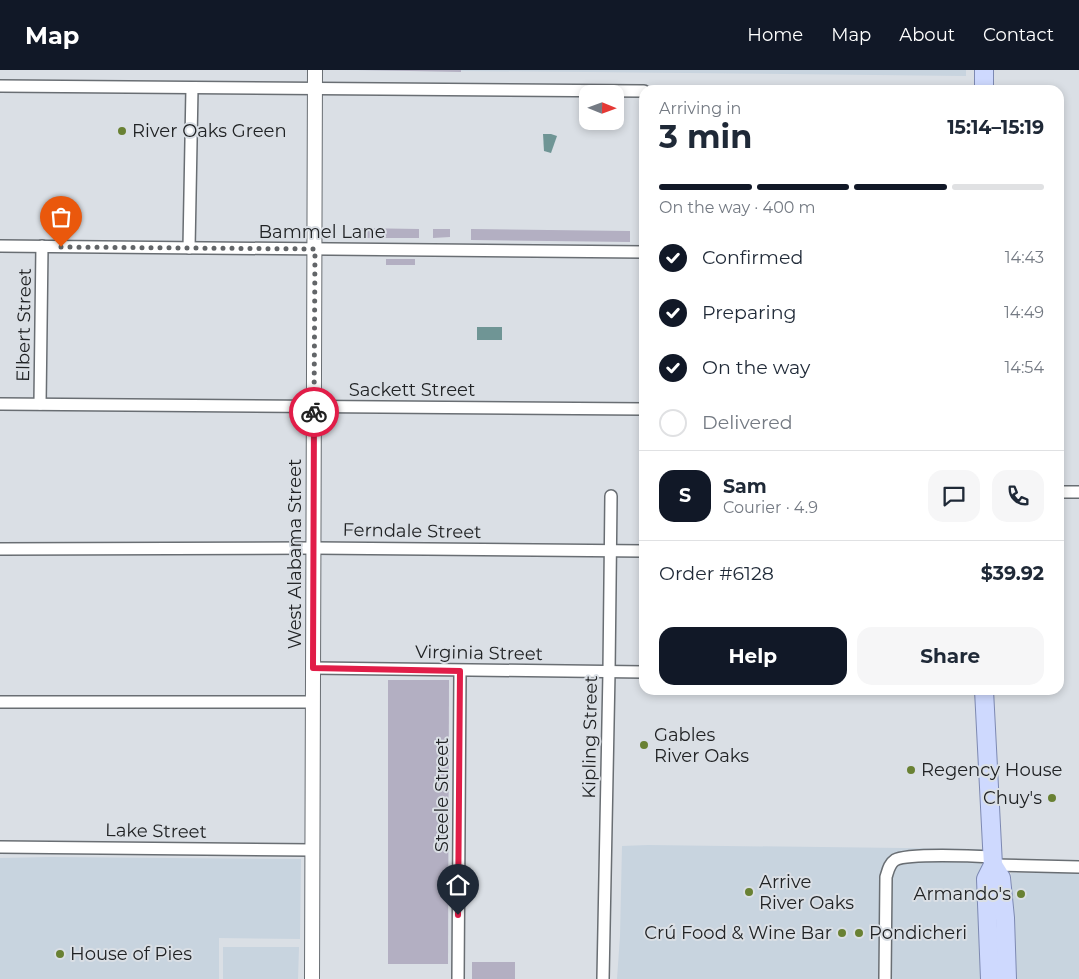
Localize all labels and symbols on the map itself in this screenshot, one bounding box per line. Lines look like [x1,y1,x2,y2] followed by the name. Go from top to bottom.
[579,85,624,130] north arrow
[132,120,287,142] place label: River Oaks Green
[116,125,128,137] marker: River Oaks Green
[40,196,82,247] pin
[258,221,386,243] street label: Bammel Lane
[12,268,36,382] street label: Elbert Street
[349,379,475,401] street label: Sackett Street
[289,387,339,437] courier
[284,459,306,649] street label: West Alabama Street
[342,519,482,543] street label: Ferndale Street
[415,641,543,665] street label: Virginia Street
[578,675,602,799] street label: Kipling Street
[654,724,749,767] place label: Gables River Oaks
[431,738,453,852] street label: Steele Street
[638,739,650,751] marker: Gables River Oaks
[921,759,1063,781] place label: Regency House
[905,764,917,776] marker: Regency House
[983,787,1042,809] place label: Chuy's
[1046,792,1058,804] marker: Chuy's
[105,819,207,843] street label: Lake Street
[437,864,479,915] pin
[759,871,854,914] place label: Arrive River Oaks
[913,883,1011,905] place label: Armando's
[743,886,755,898] marker: Arrive River Oaks
[1015,888,1027,900] marker: Armando's
[644,922,832,944] place label: Crú Food & Wine Bar
[869,922,967,944] place label: Pondicheri
[836,927,848,939] marker: Crú Food & Wine Bar
[853,927,865,939] marker: Pondicheri
[70,943,192,965] place label: House of Pies
[54,948,66,960] marker: House of Pies

